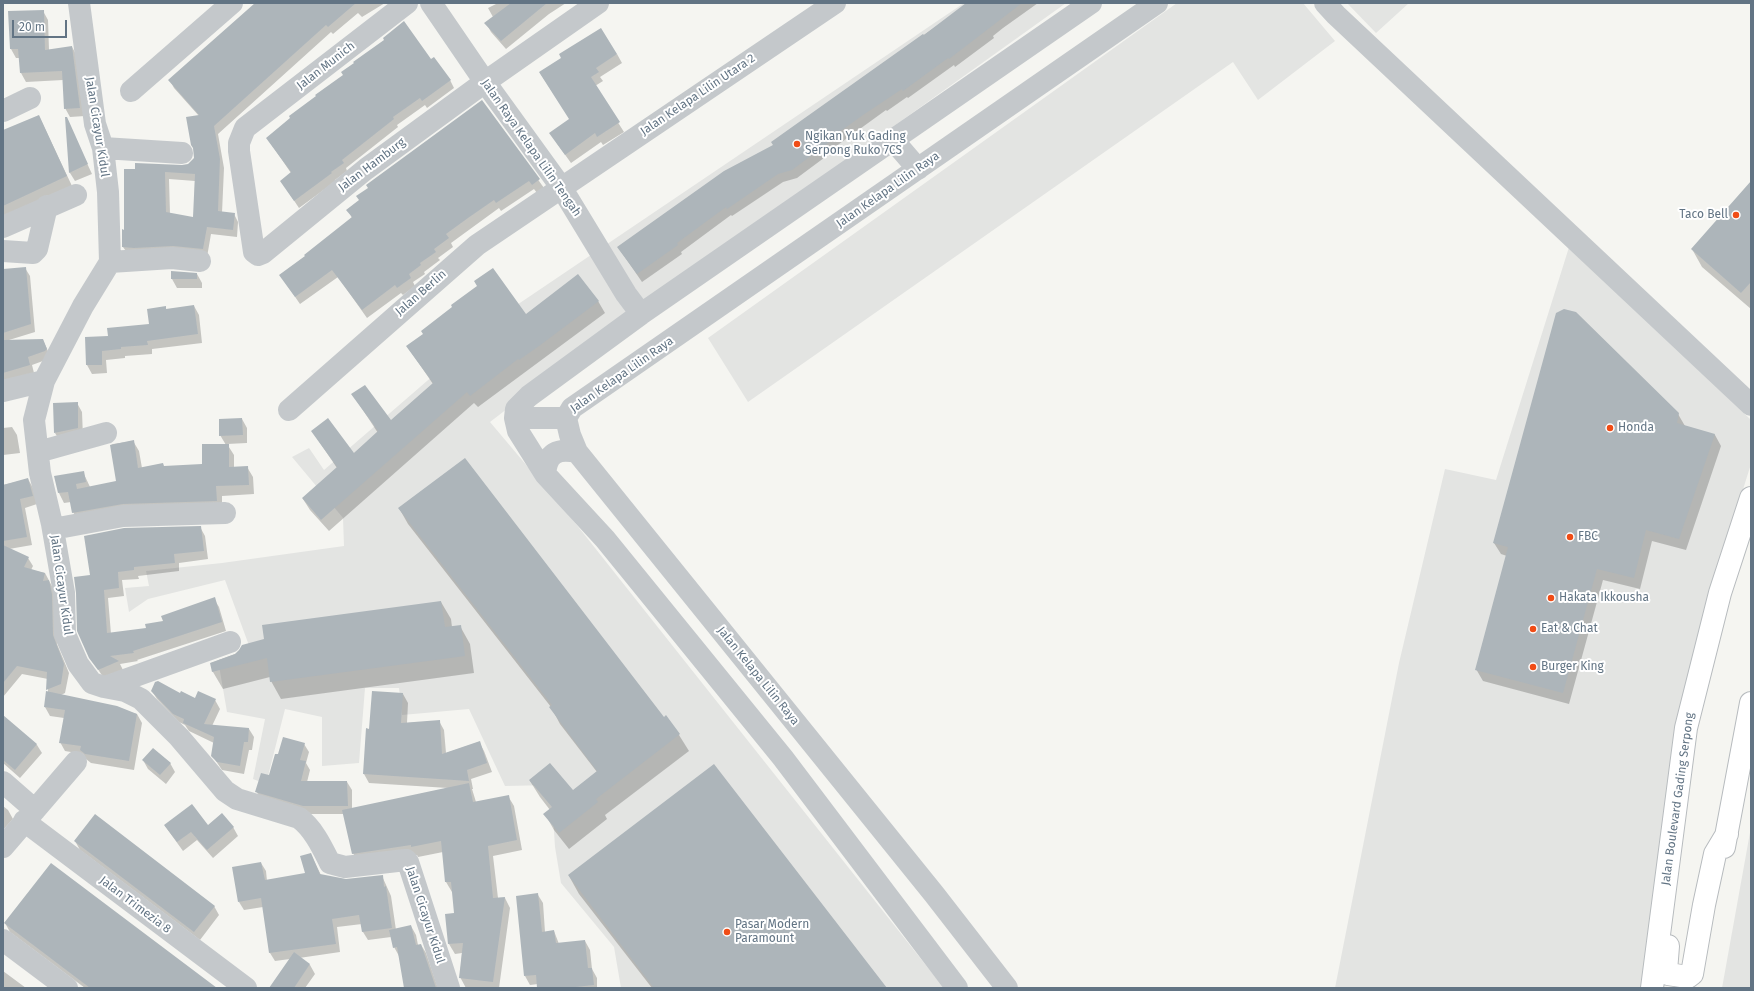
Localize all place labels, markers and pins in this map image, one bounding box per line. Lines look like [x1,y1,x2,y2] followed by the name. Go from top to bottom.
[805,130,906,158] place label: Ngikan Yuk Gading Serpong Ruko 7CS
[792,139,802,149] marker: Ngikan Yuk Gading Serpong Ruko 7CS
[1679,208,1728,222] place label: Taco Bell
[1731,210,1741,220] marker: Taco Bell
[1618,421,1654,435] place label: Honda
[1605,423,1615,433] marker: Honda
[1578,530,1598,544] place label: FBC
[1565,532,1575,542] marker: FBC
[1559,591,1649,605] place label: Hakata Ikkousha
[1546,593,1556,603] marker: Hakata Ikkousha
[1541,622,1598,636] place label: Eat & Chat
[1528,624,1538,634] marker: Eat & Chat
[1541,660,1604,674] place label: Burger King
[1528,662,1538,672] marker: Burger King
[735,918,809,946] place label: Pasar Modern Paramount
[722,927,732,937] marker: Pasar Modern Paramount

